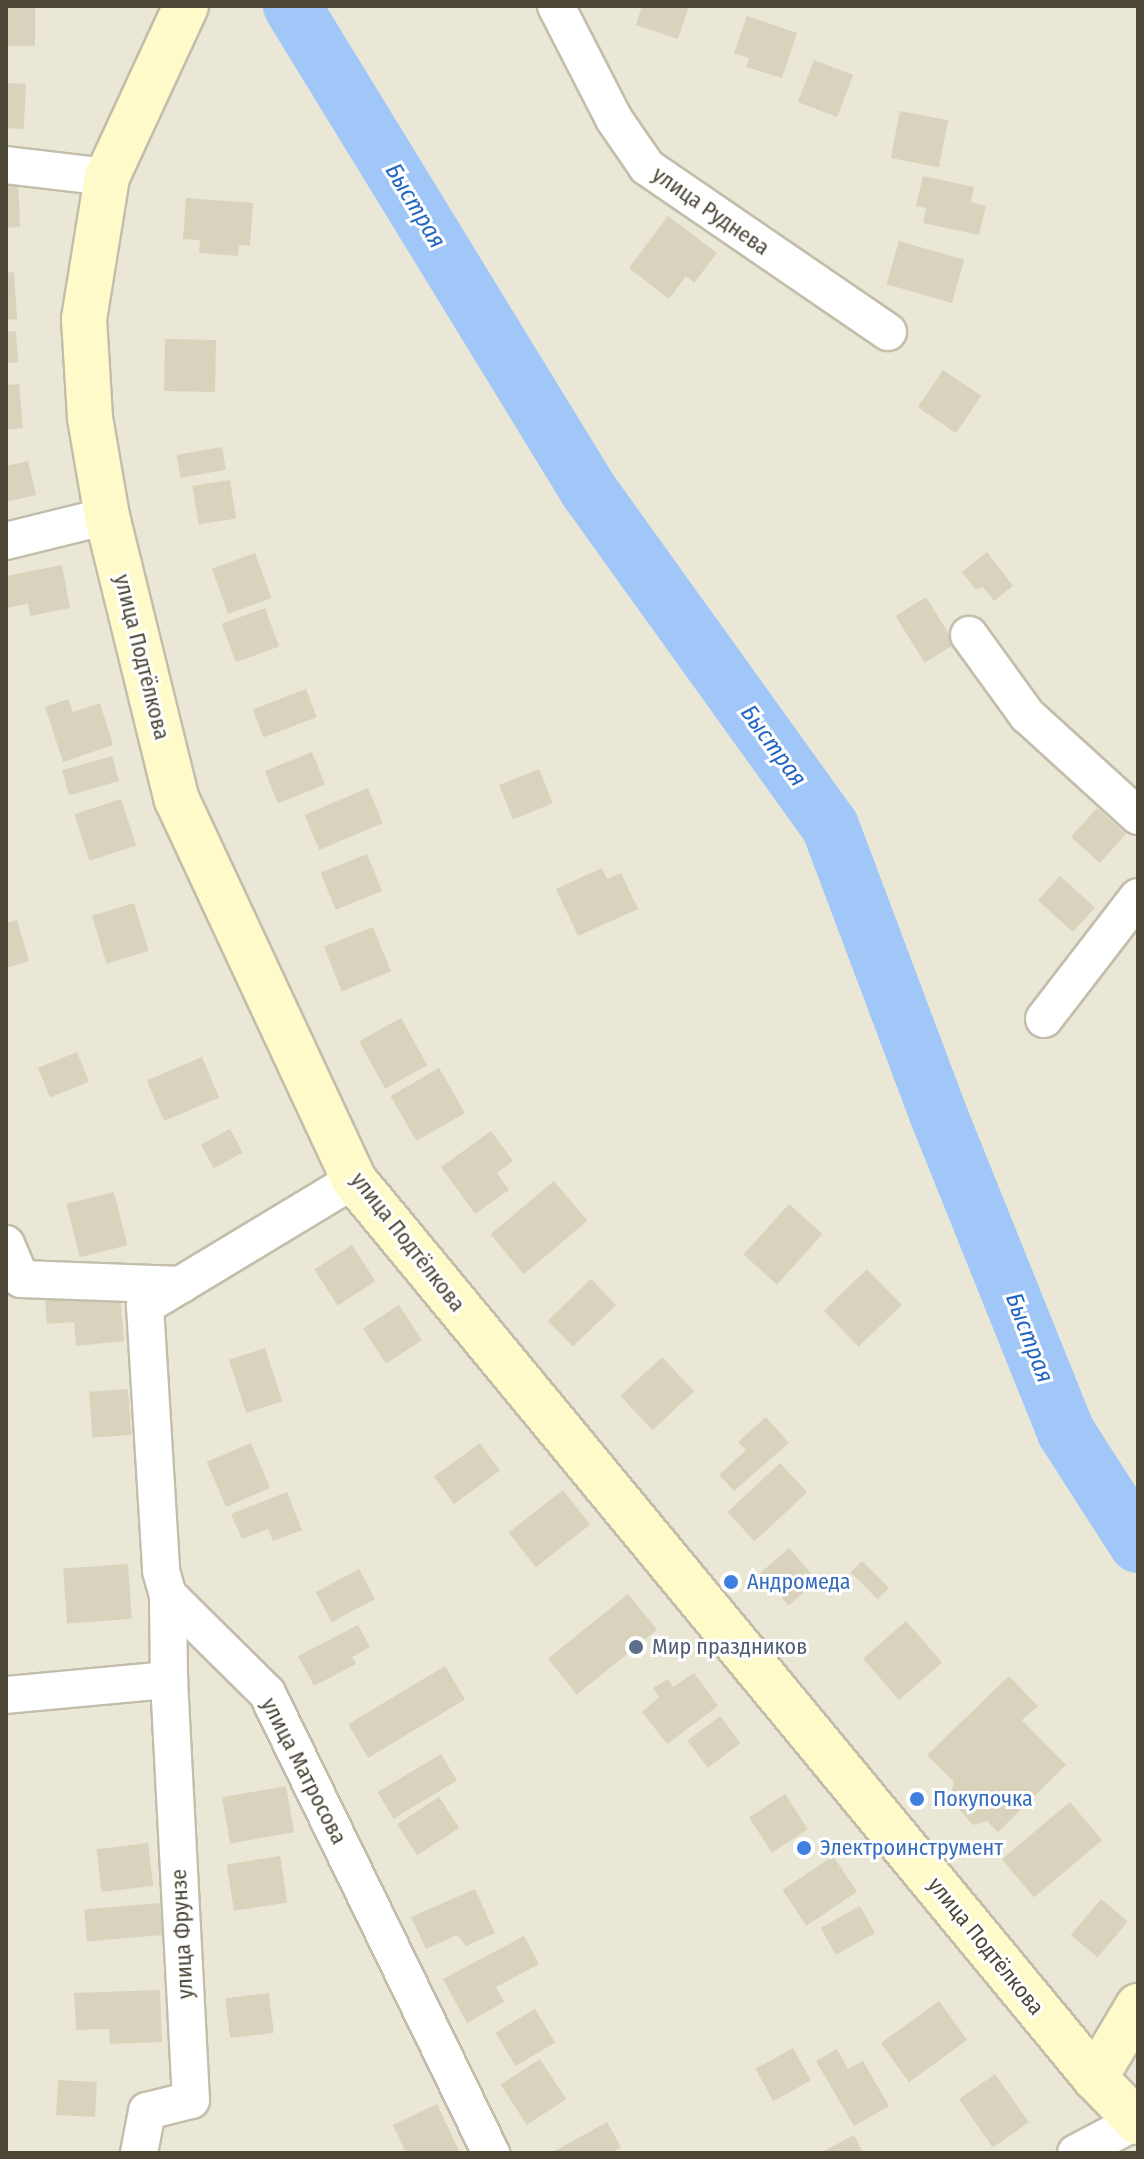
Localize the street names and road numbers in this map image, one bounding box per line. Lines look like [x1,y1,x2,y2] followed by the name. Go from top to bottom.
[647,161,775,261] street label: улица Руднева
[109,572,175,742] street label: улица Подтёлкова
[345,1167,471,1317] street label: улица Подтёлкова
[256,1693,352,1849] street label: улица Матросова
[165,1868,199,2000] street label: улица Фрунзе
[922,1872,1050,2020] street label: улица Подтёлкова

